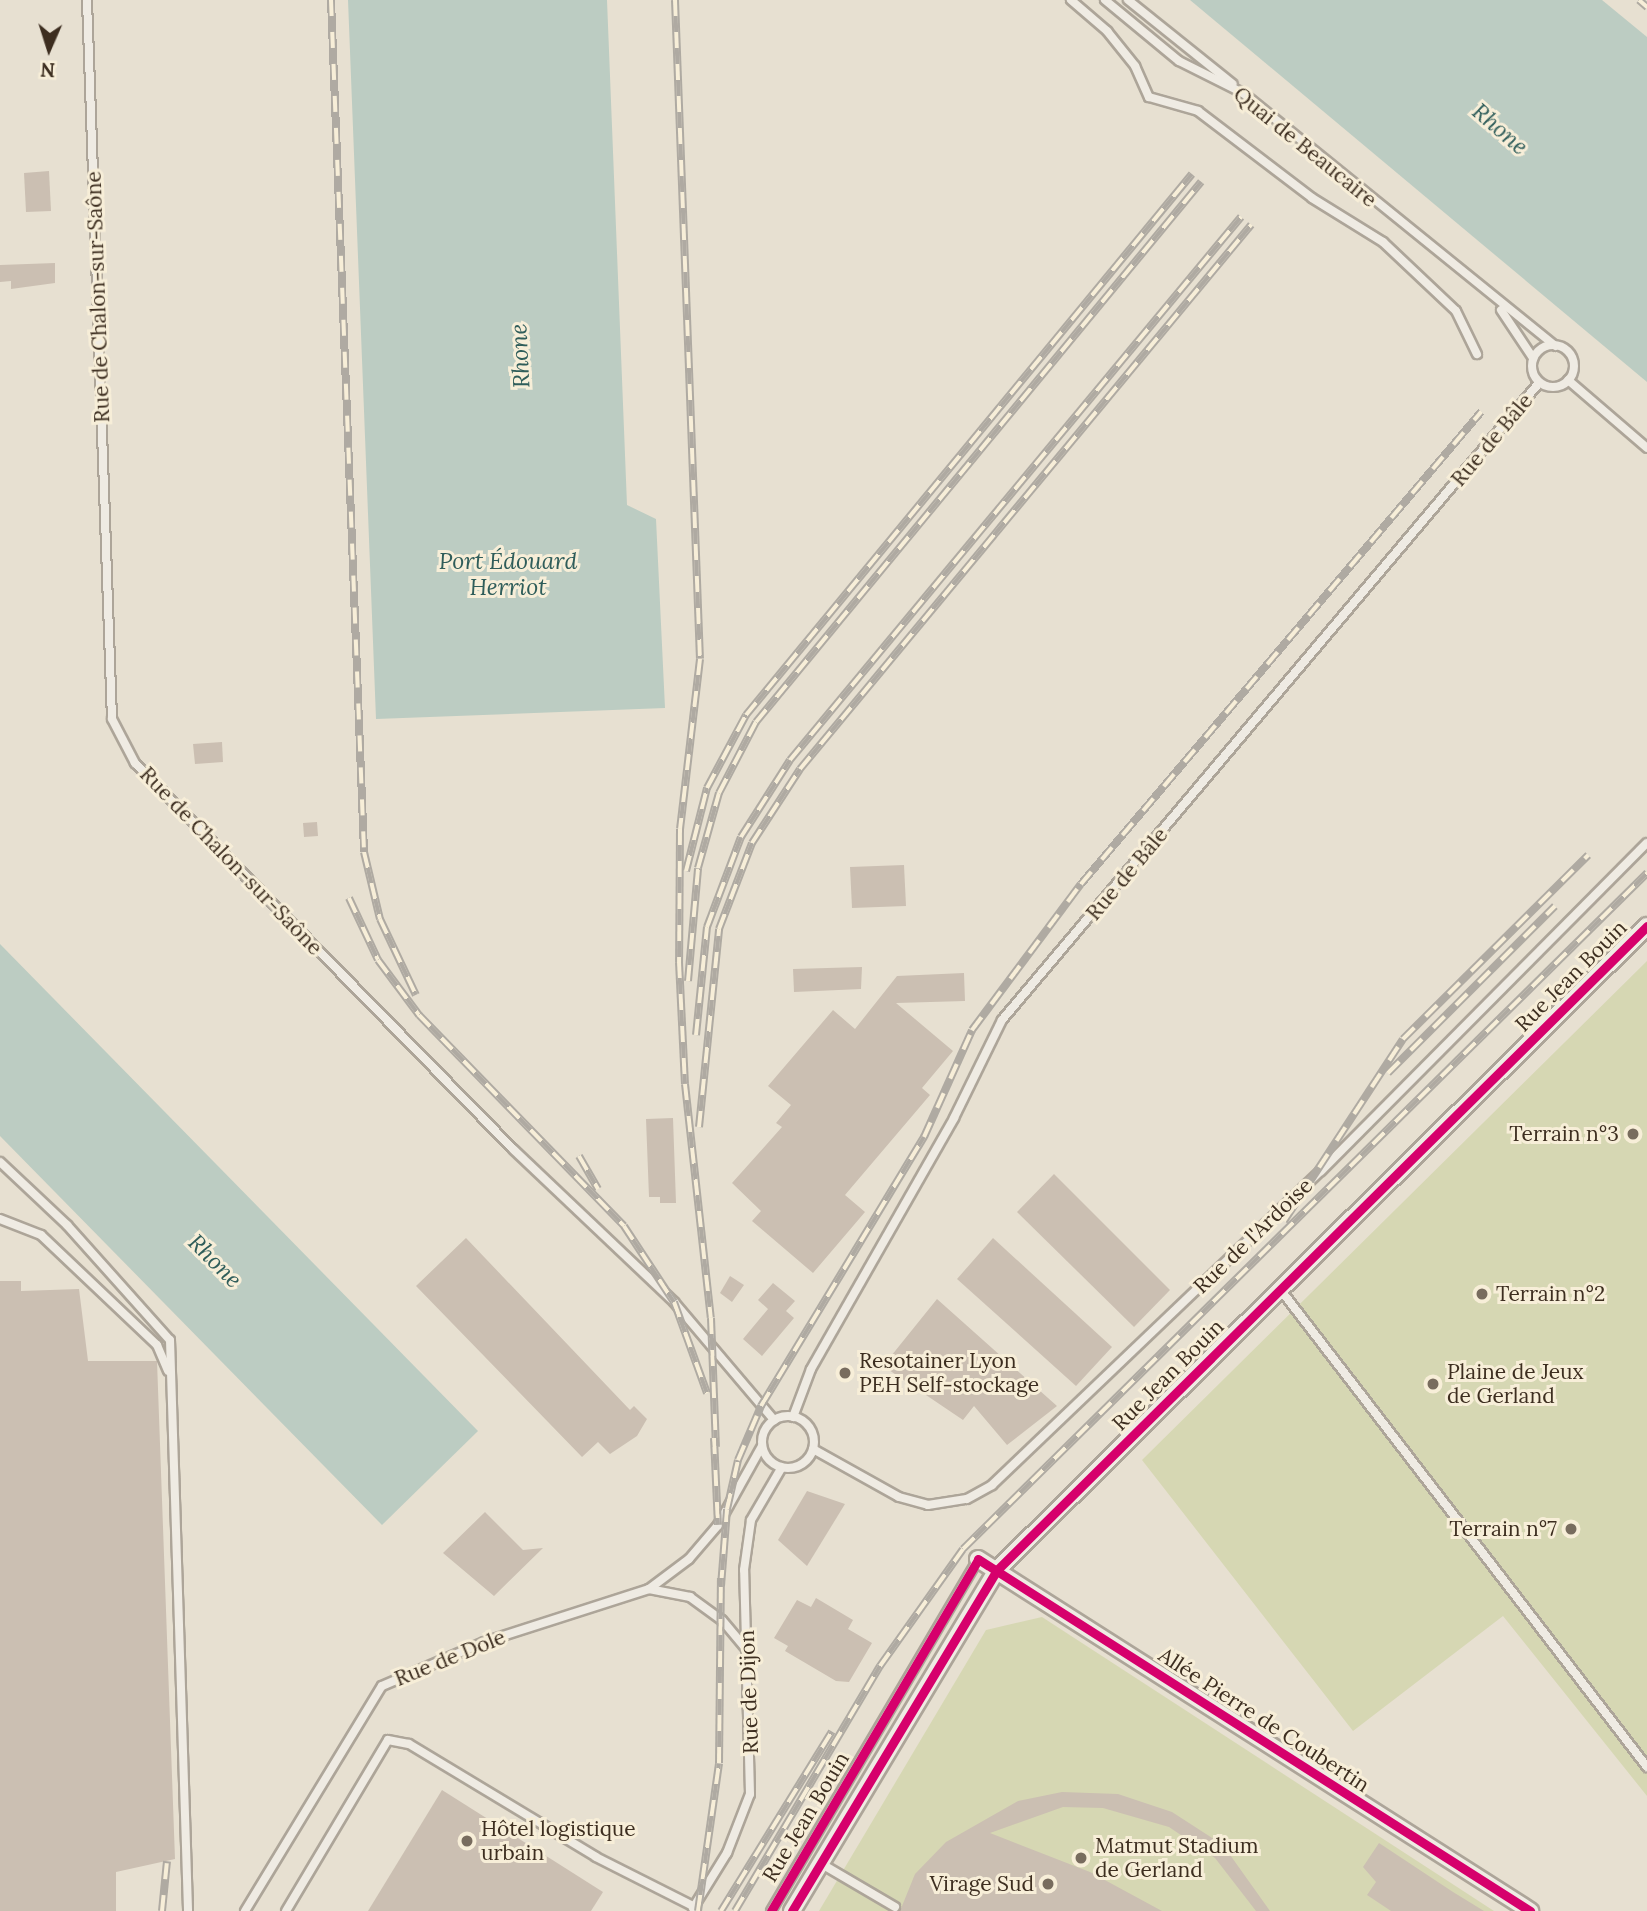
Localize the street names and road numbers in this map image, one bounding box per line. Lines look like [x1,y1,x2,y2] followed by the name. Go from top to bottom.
[1228,82,1382,212] street label: Quai de Beaucaire
[81,171,115,423] street label: Rue de Chalon-sur-Saône
[1446,389,1538,491] street label: Rue de Bâle
[135,762,327,960] street label: Rue de Chalon-sur-Saône
[1081,823,1173,925] street label: Rue de Bâle
[1510,915,1632,1037] street label: Rue Jean Bouin
[1188,1173,1318,1299] street label: Rue de l'Ardoise
[1107,1314,1229,1436] street label: Rue Jean Bouin
[391,1624,509,1692] street label: Rue de Dole
[734,1630,764,1754] street label: Rue de Dijon
[1154,1642,1374,1798] street label: Allée Pierre de Coubertin
[757,1747,855,1887] street label: Rue Jean Bouin

